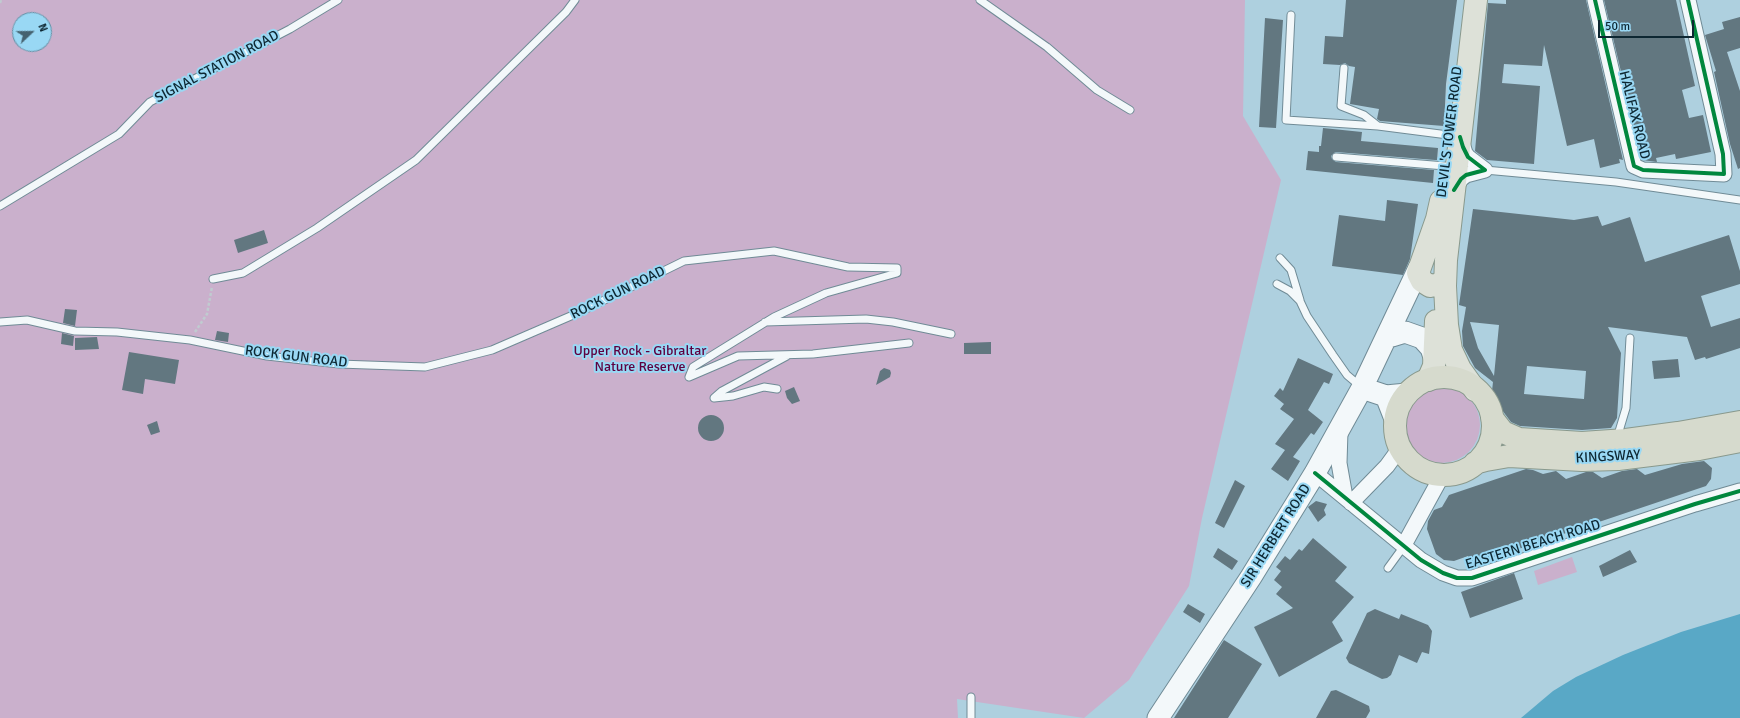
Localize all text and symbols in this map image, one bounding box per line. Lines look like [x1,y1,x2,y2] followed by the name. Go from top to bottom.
[12,12,52,52] north arrow
[1600,12,1696,38] scale bar
[1605,19,1630,34] text: 50 m
[35,22,50,34] text: N
[152,27,282,107] street label: SIGNAL STATION ROAD
[1434,66,1466,198] street label: DEVIL'S TOWER ROAD
[1615,69,1653,161] street label: HALIFAX ROAD
[568,263,668,323] street label: ROCK GUN ROAD
[244,342,348,372] street label: ROCK GUN ROAD
[574,343,706,376] park label: Upper Rock - Gibraltar Nature Reserve
[1575,447,1641,467] street label: KINGSWAY
[1237,481,1315,591] street label: SIR HERBERT ROAD
[1463,516,1603,574] street label: EASTERN BEACH ROAD

